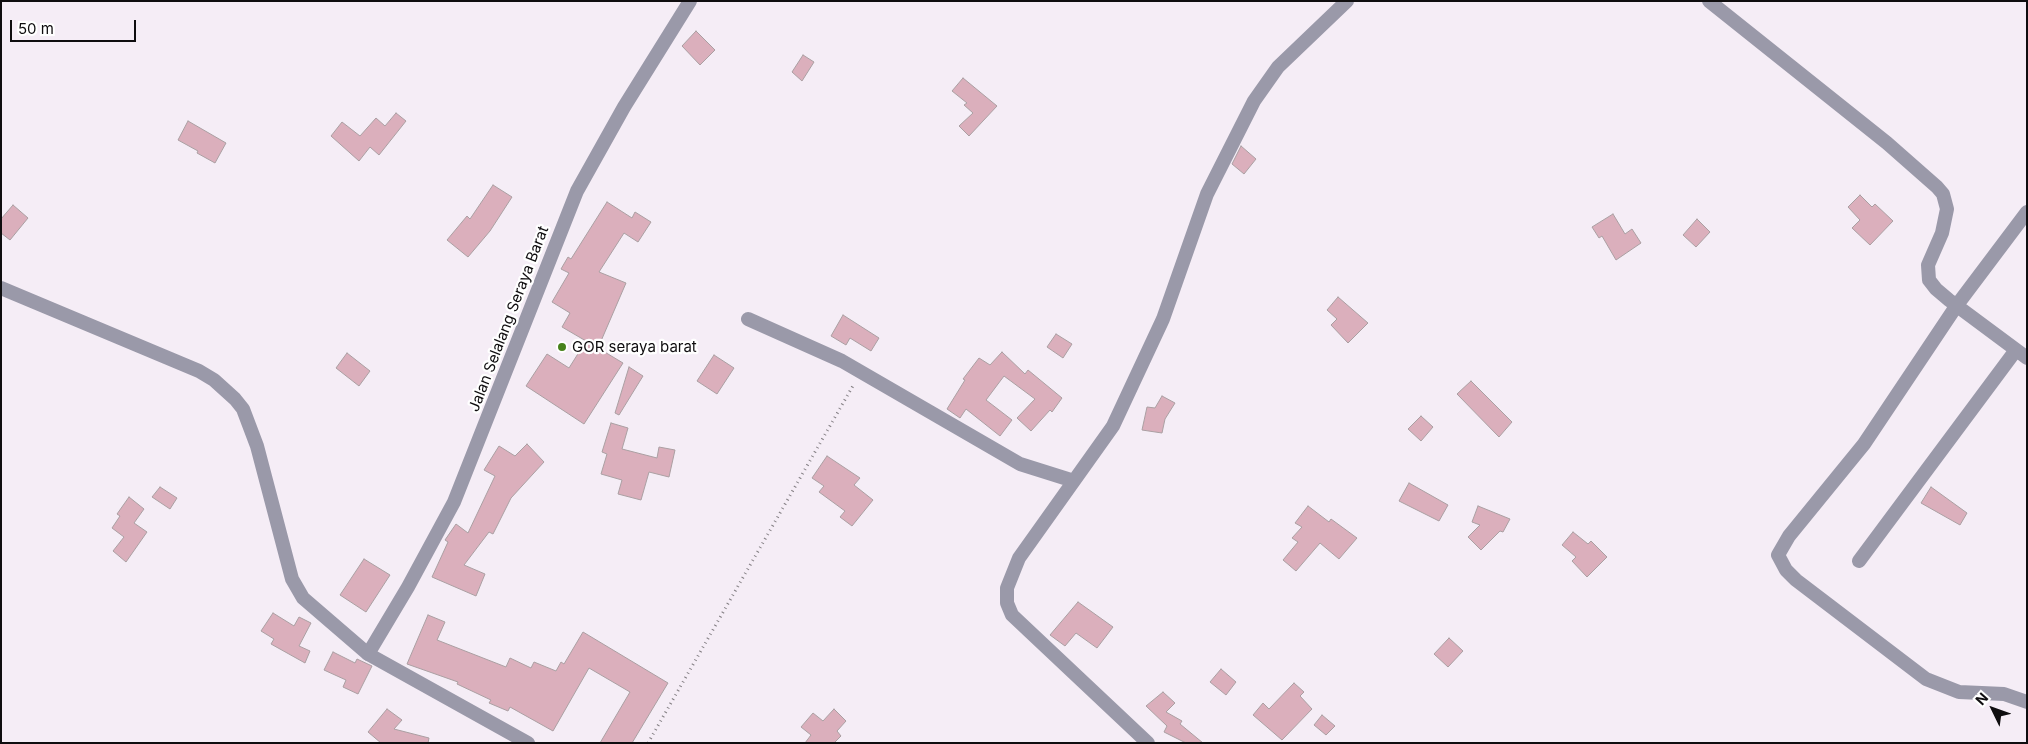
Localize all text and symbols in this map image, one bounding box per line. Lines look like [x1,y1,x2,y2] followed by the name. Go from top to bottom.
[12,10,139,42] scale bar
[18,19,54,38] text: 50 m
[465,224,553,414] street label: Jalan Selalang Seraya Barat
[572,338,697,356] place label: GOR seraya barat
[556,341,568,353] marker: GOR seraya barat
[1968,684,2018,734] north arrow
[1972,689,1991,708] text: N

